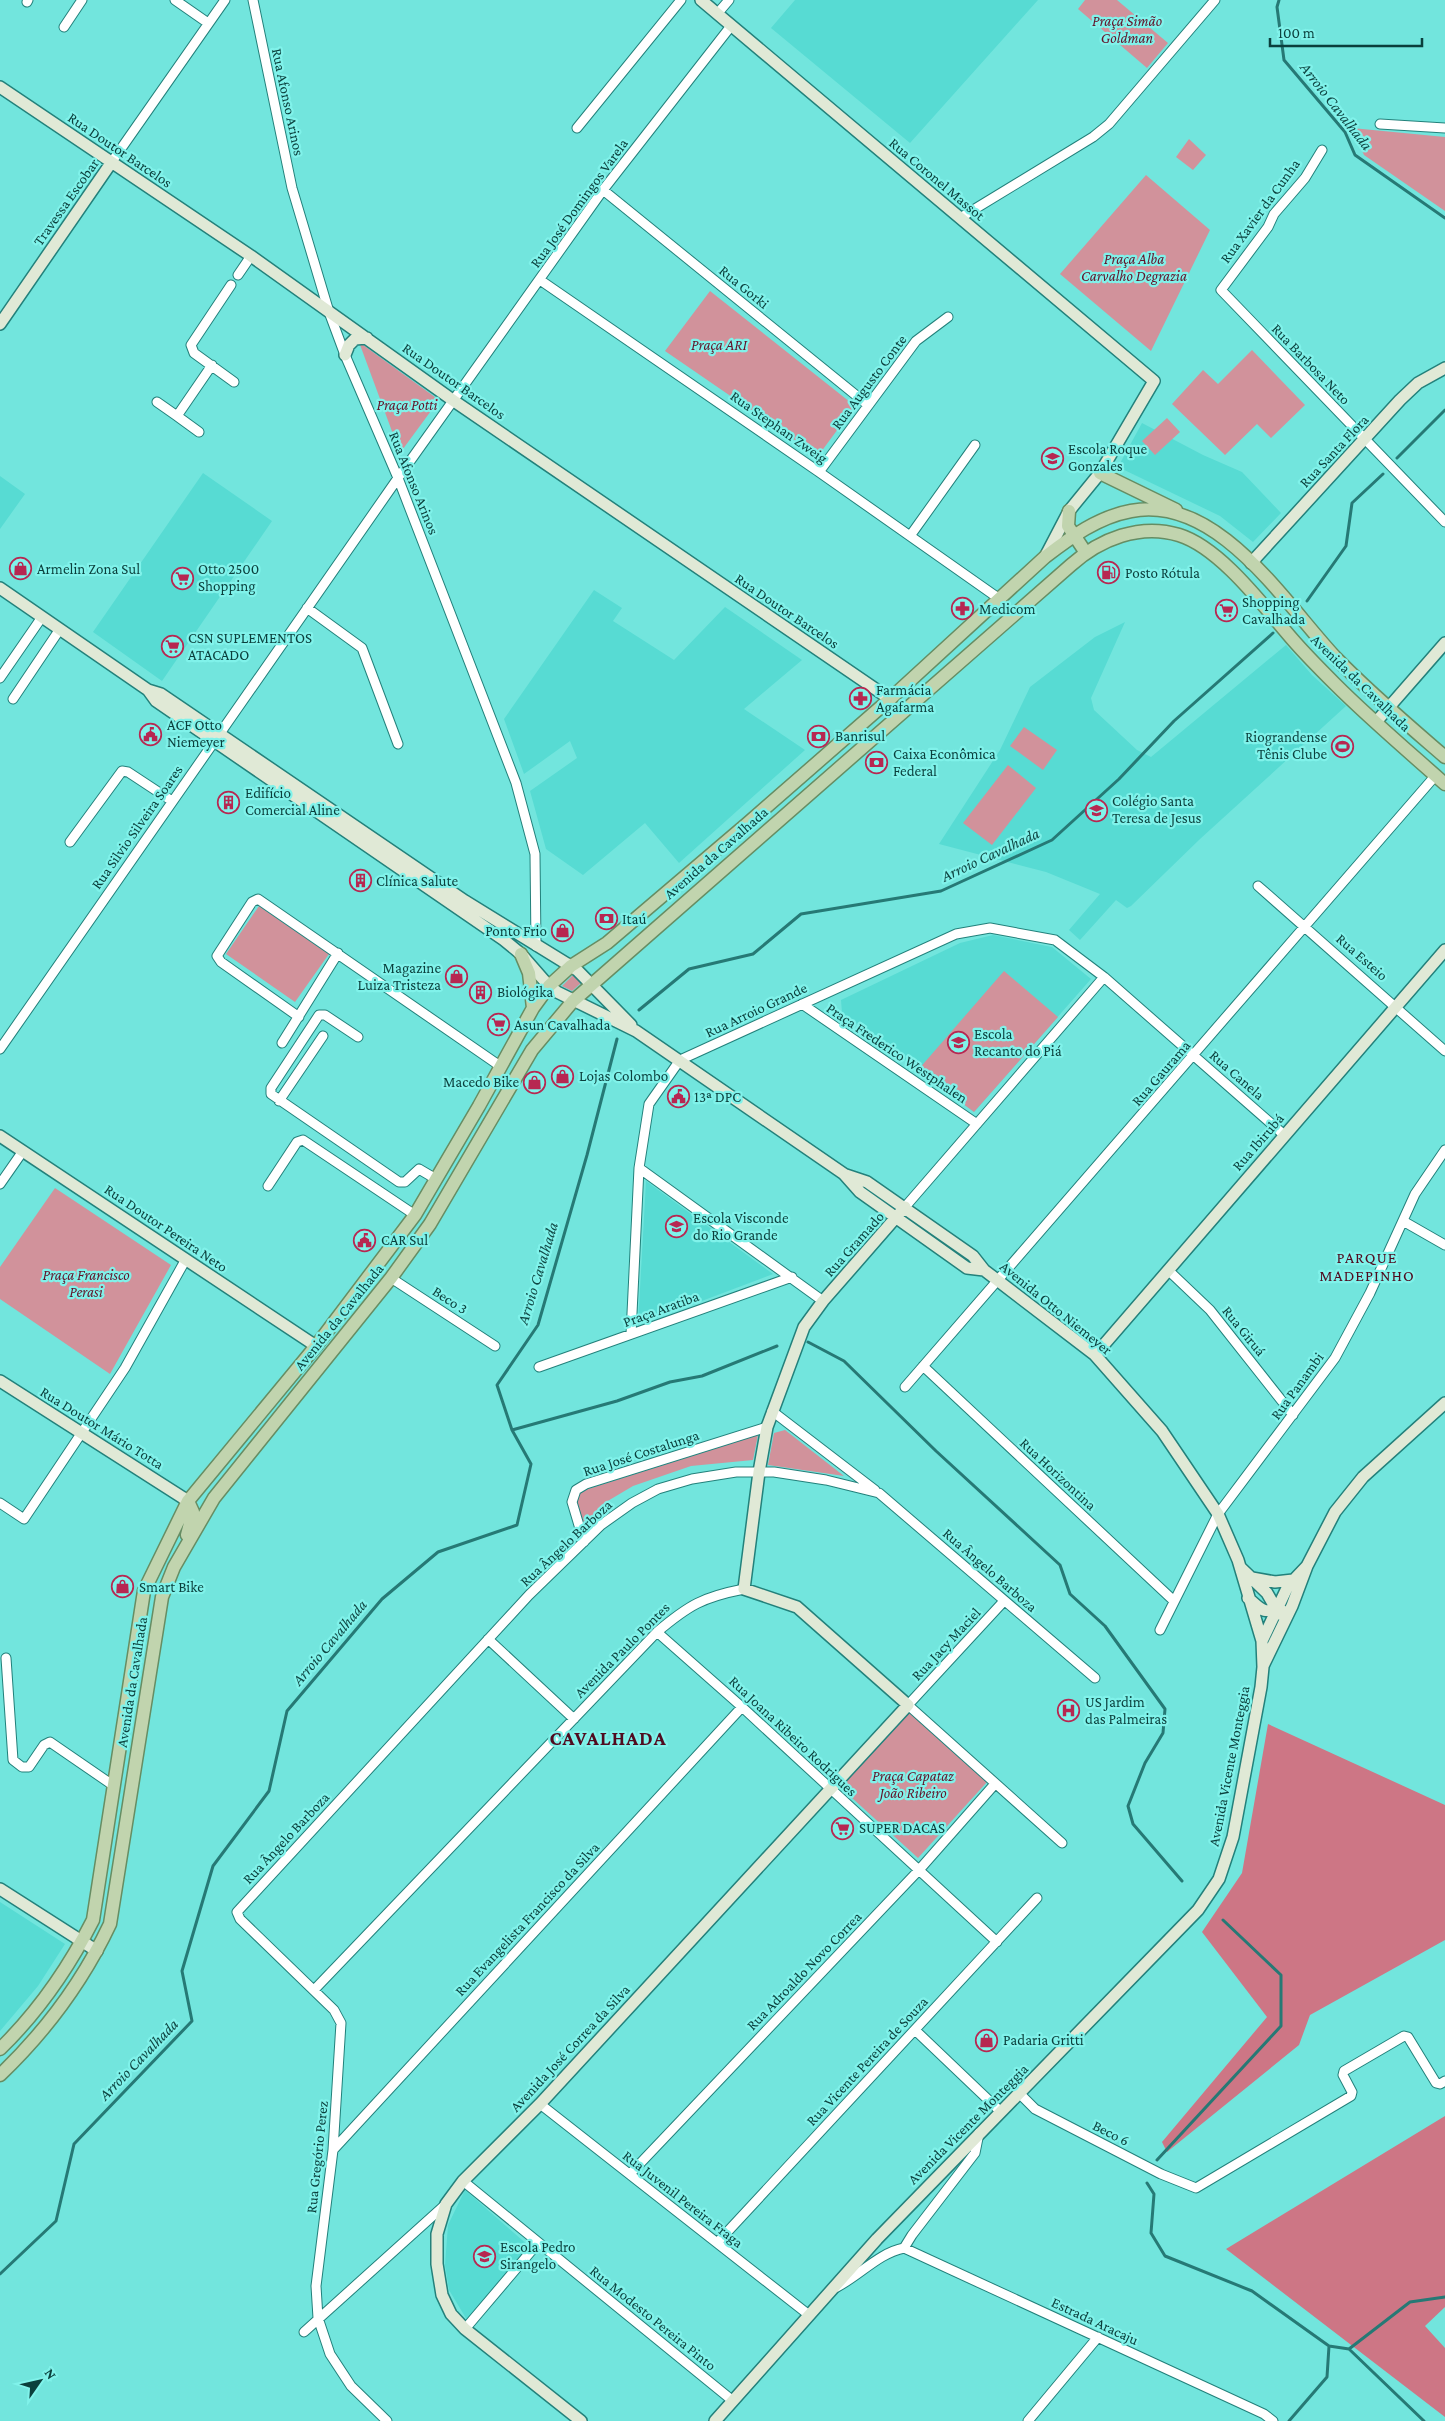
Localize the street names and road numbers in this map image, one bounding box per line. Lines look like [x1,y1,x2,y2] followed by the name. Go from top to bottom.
[269,47,307,157] street label: Rua Afonso Arinos
[65,109,175,191] street label: Rua Doutor Barcelos
[886,134,989,224] street label: Rua Coronel Massot
[527,136,632,271] street label: Rua José Domingos Varela
[30,155,102,249] street label: Travessa Escobar
[1217,156,1303,266] street label: Rua Xavier da Cunha
[716,262,772,312] street label: Rua Gorki
[1269,320,1353,408] street label: Rua Barbosa Neto
[828,331,911,433] street label: Rua Augusto Conte
[400,339,509,423] street label: Rua Doutor Barcelos
[727,388,830,467] street label: Rua Stephan Zweig
[1296,411,1372,491] street label: Rua Santa Flora
[386,429,442,537] street label: Rua Afonso Arinos
[732,570,842,652] street label: Rua Doutor Barcelos
[1308,631,1414,735] street label: Avenida da Cavalhada
[88,762,186,892] street label: Rua Silvio Silveira Soares
[661,804,771,902] street label: Avenida da Cavalhada
[1333,930,1391,984] street label: Rua Esteio
[703,979,810,1041] street label: Rua Arroio Grande
[823,1000,971,1107] street label: Praça Frederico Westphalen
[1128,1037,1194,1109] street label: Rua Gaurama
[1206,1047,1268,1103] street label: Rua Canela
[1229,1110,1287,1174] street label: Rua Ibirubá
[102,1181,230,1275] street label: Rua Doutor Pereira Neto
[821,1208,887,1280] street label: Rua Gramado
[996,1258,1116,1359] street label: Avenida Otto Niemeyer
[291,1261,387,1373] street label: Avenida da Cavalhada
[430,1283,470,1317] street label: Beco 3
[621,1288,702,1331] street label: Praça Aratiba
[1219,1303,1269,1359] street label: Rua Giruá
[1267,1349,1327,1423] street label: Rua Panambi
[37,1383,167,1473] street label: Rua Doutor Mário Totta
[581,1427,701,1480] street label: Rua José Costalunga
[1017,1435,1099,1513] street label: Rua Horizontina
[517,1496,616,1590] street label: Rua Ângelo Barboza
[939,1525,1040,1616] street label: Rua Ângelo Barboza
[571,1599,673,1701] street label: Avenida Paulo Pontes
[908,1604,984,1684] street label: Rua Jacy Maciel
[114,1615,150,1748] street label: Avenida da Cavalhada
[725,1673,860,1800] street label: Rua Joana Ribeiro Rodrigues
[1206,1684,1253,1848] street label: Avenida Vicente Monteggia
[239,1789,333,1888] street label: Rua Ângelo Barboza
[452,1839,603,2000] street label: Rua Evangelista Francisco da Silva
[743,1909,865,2033] street label: Rua Adroaldo Novo Correa
[507,1981,634,2115] street label: Avenida José Correa da Silva
[803,1993,931,2129] street label: Rua Vicente Pereira de Souza
[905,2061,1032,2188] street label: Avenida Vicente Monteggia
[303,2100,332,2214] street label: Rua Gregório Perez
[1090,2117,1132,2149] street label: Beco 6
[619,2147,746,2252] street label: Rua Juvenil Pereira Fraga
[587,2262,719,2374] street label: Rua Modesto Pereira Pinto
[1049,2294,1141,2349] street label: Estrada Aracaju

